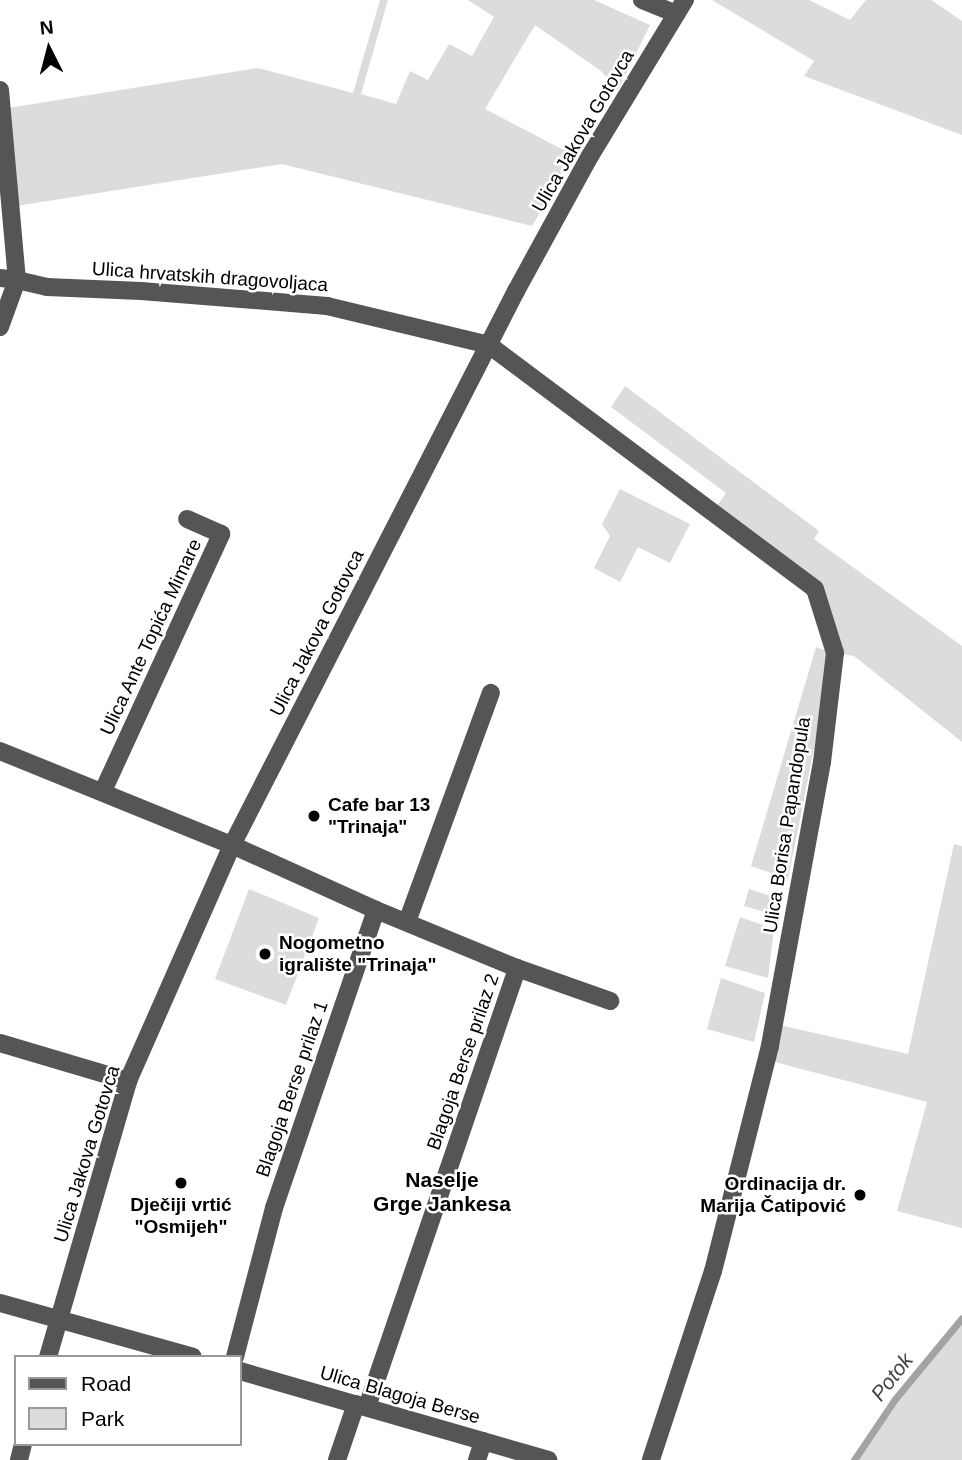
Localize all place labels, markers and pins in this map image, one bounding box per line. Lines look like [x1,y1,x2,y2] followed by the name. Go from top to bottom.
[328,794,430,838] place label: Cafe bar 13 "Trinaja"
[306,808,322,824] marker: Cafe bar 13 "Trinaja"
[279,932,436,976] place label: Nogometno igralište "Trinaja"
[257,946,273,962] marker: Nogometno igralište "Trinaja"
[700,1173,846,1217] place label: Ordinacija dr. Marija Čatipović
[173,1175,189,1191] marker: Dječiji vrtić "Osmijeh"
[852,1187,868,1203] marker: Ordinacija dr. Marija Čatipović
[130,1194,232,1238] place label: Dječiji vrtić "Osmijeh"

